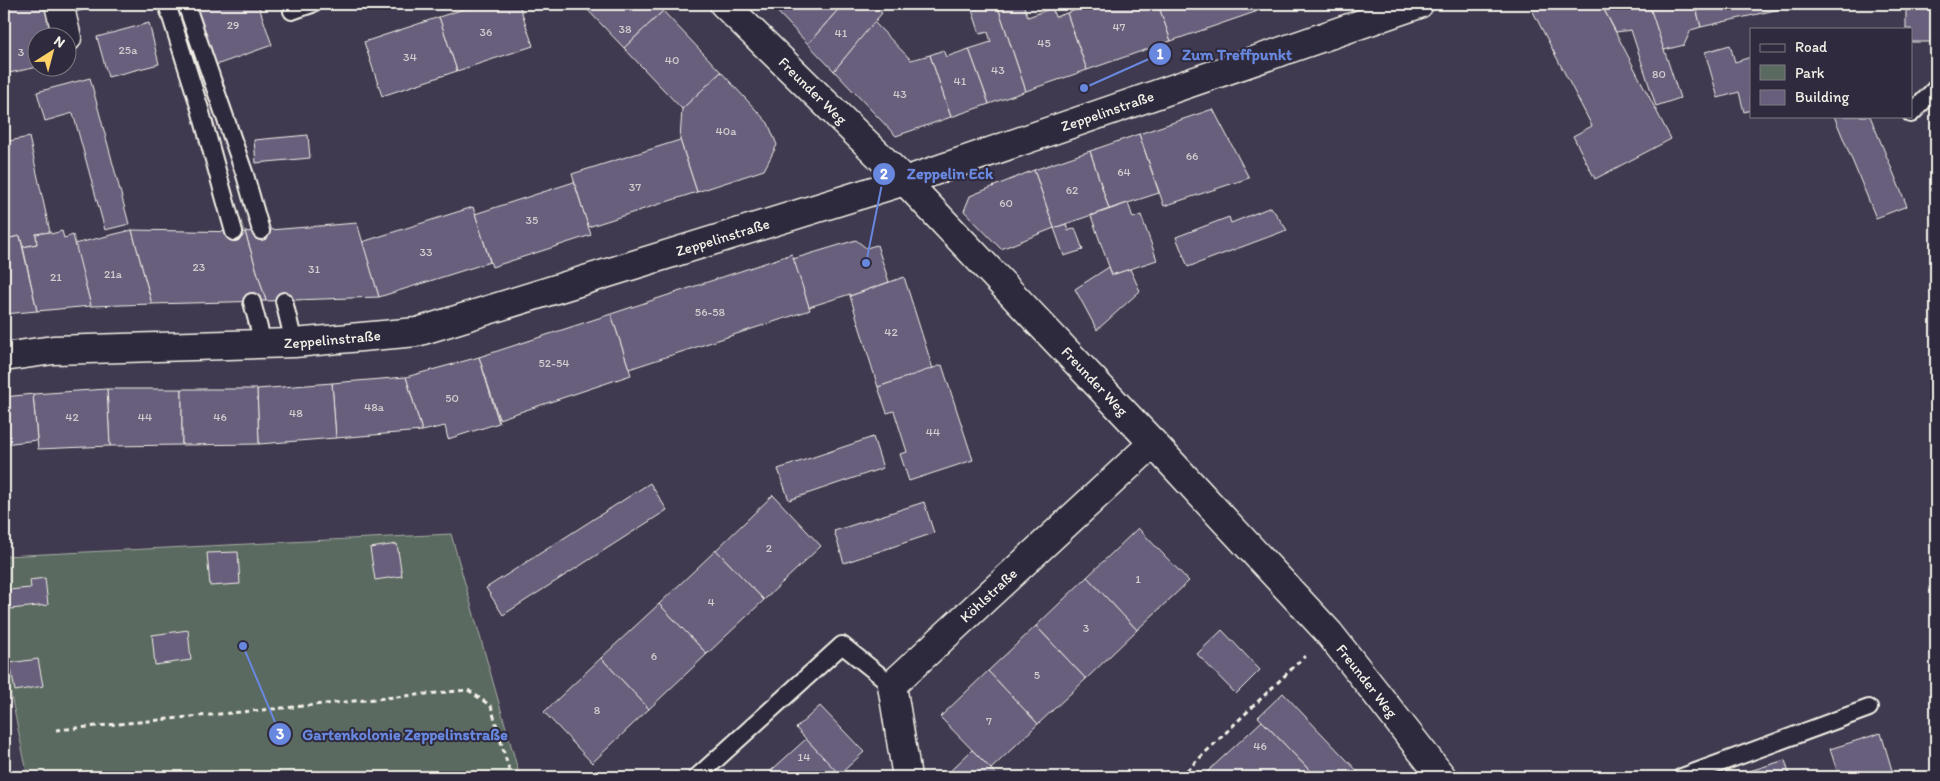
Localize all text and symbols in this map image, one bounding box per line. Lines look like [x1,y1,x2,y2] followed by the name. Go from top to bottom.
[227,18,239,32] house number: 29
[1112,20,1126,34] house number: 47
[618,22,632,36] house number: 38
[480,25,492,39] house number: 36
[835,26,848,40] house number: 41
[28,28,78,78] north arrow
[1750,28,1912,118] legend
[51,32,68,52] text: N
[1037,36,1051,50] house number: 45
[1795,38,1828,56] text: Road
[1147,39,1301,70] callout: Zum Treffpunkt
[119,43,138,57] house number: 25a
[18,45,25,59] house number: 3
[1157,45,1164,63] text: 1
[1182,45,1292,65] text: Zum Treffpunkt
[403,50,417,64] house number: 34
[665,53,679,67] house number: 40
[775,53,851,128] street label: Freunder Weg
[991,63,1005,77] house number: 43
[1795,64,1825,82] text: Park
[1652,67,1666,81] house number: 80
[954,74,967,88] house number: 41
[893,87,907,101] house number: 43
[1059,87,1156,136] street label: Zeppelinstraße
[1795,88,1849,106] text: Building
[716,124,737,138] house number: 40a
[1186,149,1198,163] house number: 66
[872,158,1003,189] callout: Zeppelin Eck
[907,164,994,184] text: Zeppelin Eck
[880,165,888,183] text: 2
[1117,165,1131,179] house number: 64
[629,180,641,194] house number: 37
[1066,183,1079,197] house number: 62
[999,196,1013,210] house number: 60
[526,213,538,227] house number: 35
[674,214,772,260] street label: Zeppelinstraße
[419,245,433,259] house number: 33
[193,260,206,274] house number: 23
[308,262,320,276] house number: 31
[104,267,123,281] house number: 21a
[50,270,62,284] house number: 21
[695,305,726,319] house number: 56-58
[884,325,898,339] house number: 42
[284,326,381,352] street label: Zeppelinstraße
[1058,343,1132,420] street label: Freunder Weg
[539,356,569,370] house number: 52-54
[445,391,459,405] house number: 50
[364,400,385,414] house number: 48a
[289,406,303,420] house number: 48
[65,410,79,424] house number: 42
[138,410,152,424] house number: 44
[213,410,227,424] house number: 46
[926,425,940,439] house number: 44
[766,541,773,555] house number: 2
[956,564,1021,626] street label: Köhlstraße
[1135,572,1141,586] house number: 1
[707,595,715,609] house number: 4
[1083,621,1090,635] house number: 3
[1332,641,1401,722] street label: Freunder Weg
[651,649,657,663] house number: 6
[1034,668,1040,682] house number: 5
[594,703,601,717] house number: 8
[986,714,992,728] house number: 7
[267,719,518,750] callout: Gartenkolonie Zeppelinstraße
[276,725,284,743] text: 3
[302,725,508,745] text: Gartenkolonie Zeppelinstraße
[1253,739,1267,753] house number: 46
[798,750,810,764] house number: 14

